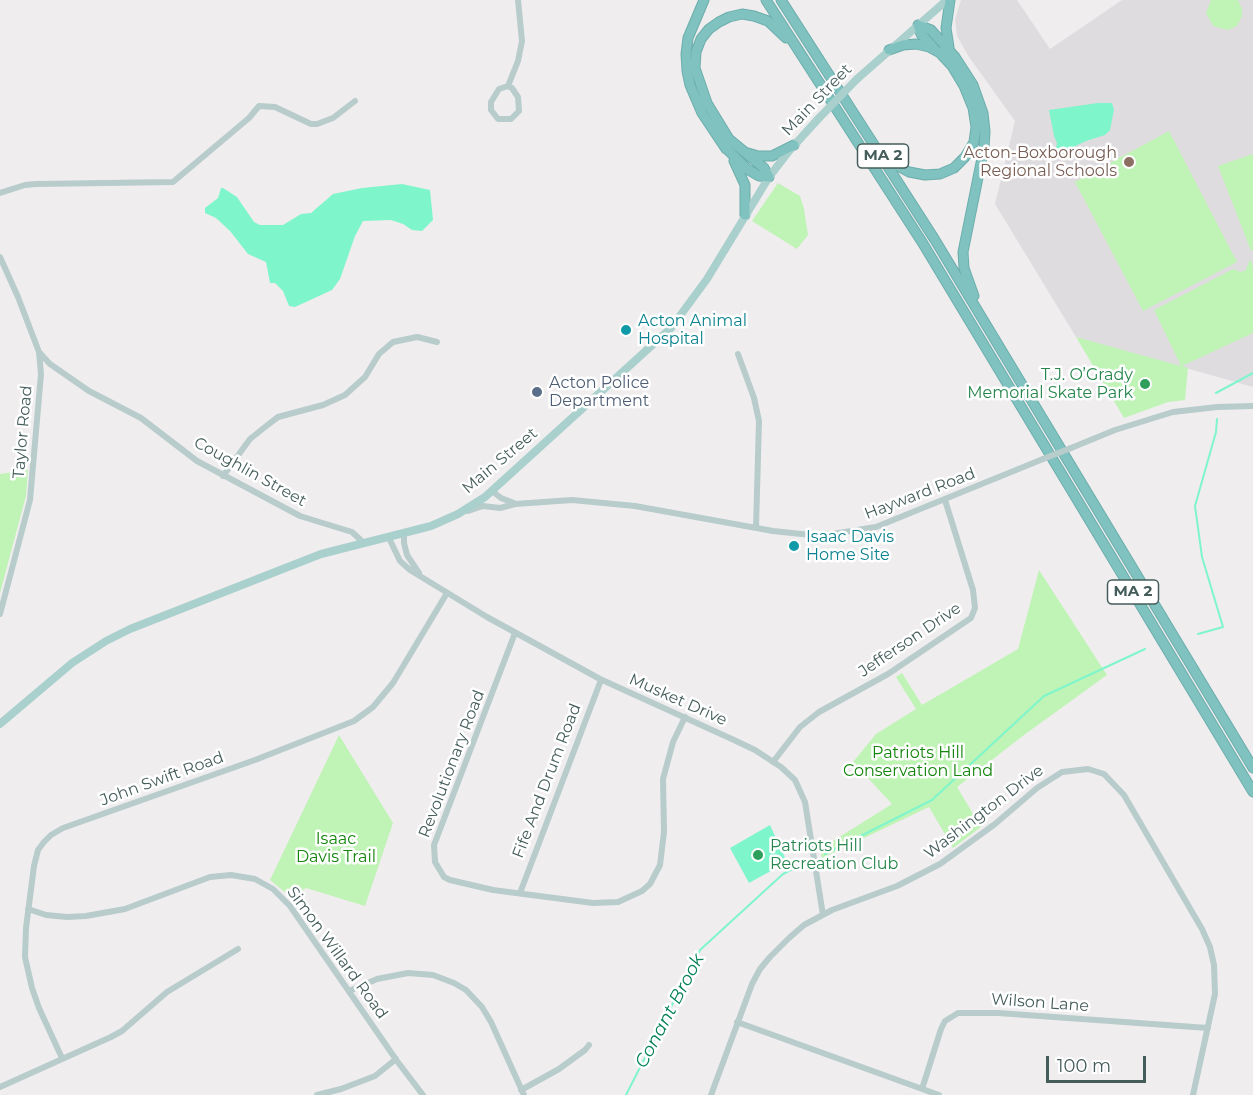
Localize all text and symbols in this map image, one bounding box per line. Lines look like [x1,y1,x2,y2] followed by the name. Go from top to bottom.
[778,60,856,140] street label: Main Street
[963,143,1117,181] place label: Acton-Boxborough Regional Schools
[858,144,908,168] road number: MA 2
[1122,155,1136,169] marker: Acton-Boxborough Regional Schools
[638,311,747,349] place label: Acton Animal Hospital
[619,323,633,337] marker: Acton Animal Hospital
[967,365,1133,403] place label: T.J. O’Grady Memorial Skate Park
[549,373,649,411] place label: Acton Police Department
[1138,377,1152,391] marker: T.J. O’Grady Memorial Skate Park
[9,385,37,479] street label: Taylor Road
[530,385,544,399] marker: Acton Police Department
[458,424,542,498] street label: Main Street
[190,433,310,511] street label: Coughlin Street
[862,464,978,524] street label: Hayward Road
[806,527,894,565] place label: Isaac Davis Home Site
[787,539,801,553] marker: Isaac Davis Home Site
[1108,580,1158,604] road number: MA 2
[855,599,965,681] street label: Jefferson Drive
[626,670,730,730] street label: Musket Drive
[415,687,489,841] street label: Revolutionary Road
[509,701,585,861] street label: Fife And Drum Road
[843,743,993,781] park label: Patriots Hill Conservation Land
[98,748,226,810] street label: John Swift Road
[921,761,1047,863] street label: Washington Drive
[296,829,376,867] park label: Isaac Davis Trail
[770,836,898,874] place label: Patriots Hill Recreation Club
[751,848,765,862] marker: Patriots Hill Recreation Club
[282,883,392,1023] street label: Simon Willard Road
[631,950,709,1072] water label: Conant Brook
[990,990,1090,1016] street label: Wilson Lane
[1049,1044,1150,1082] scale bar
[1057,1055,1111,1077] text: 100 m

